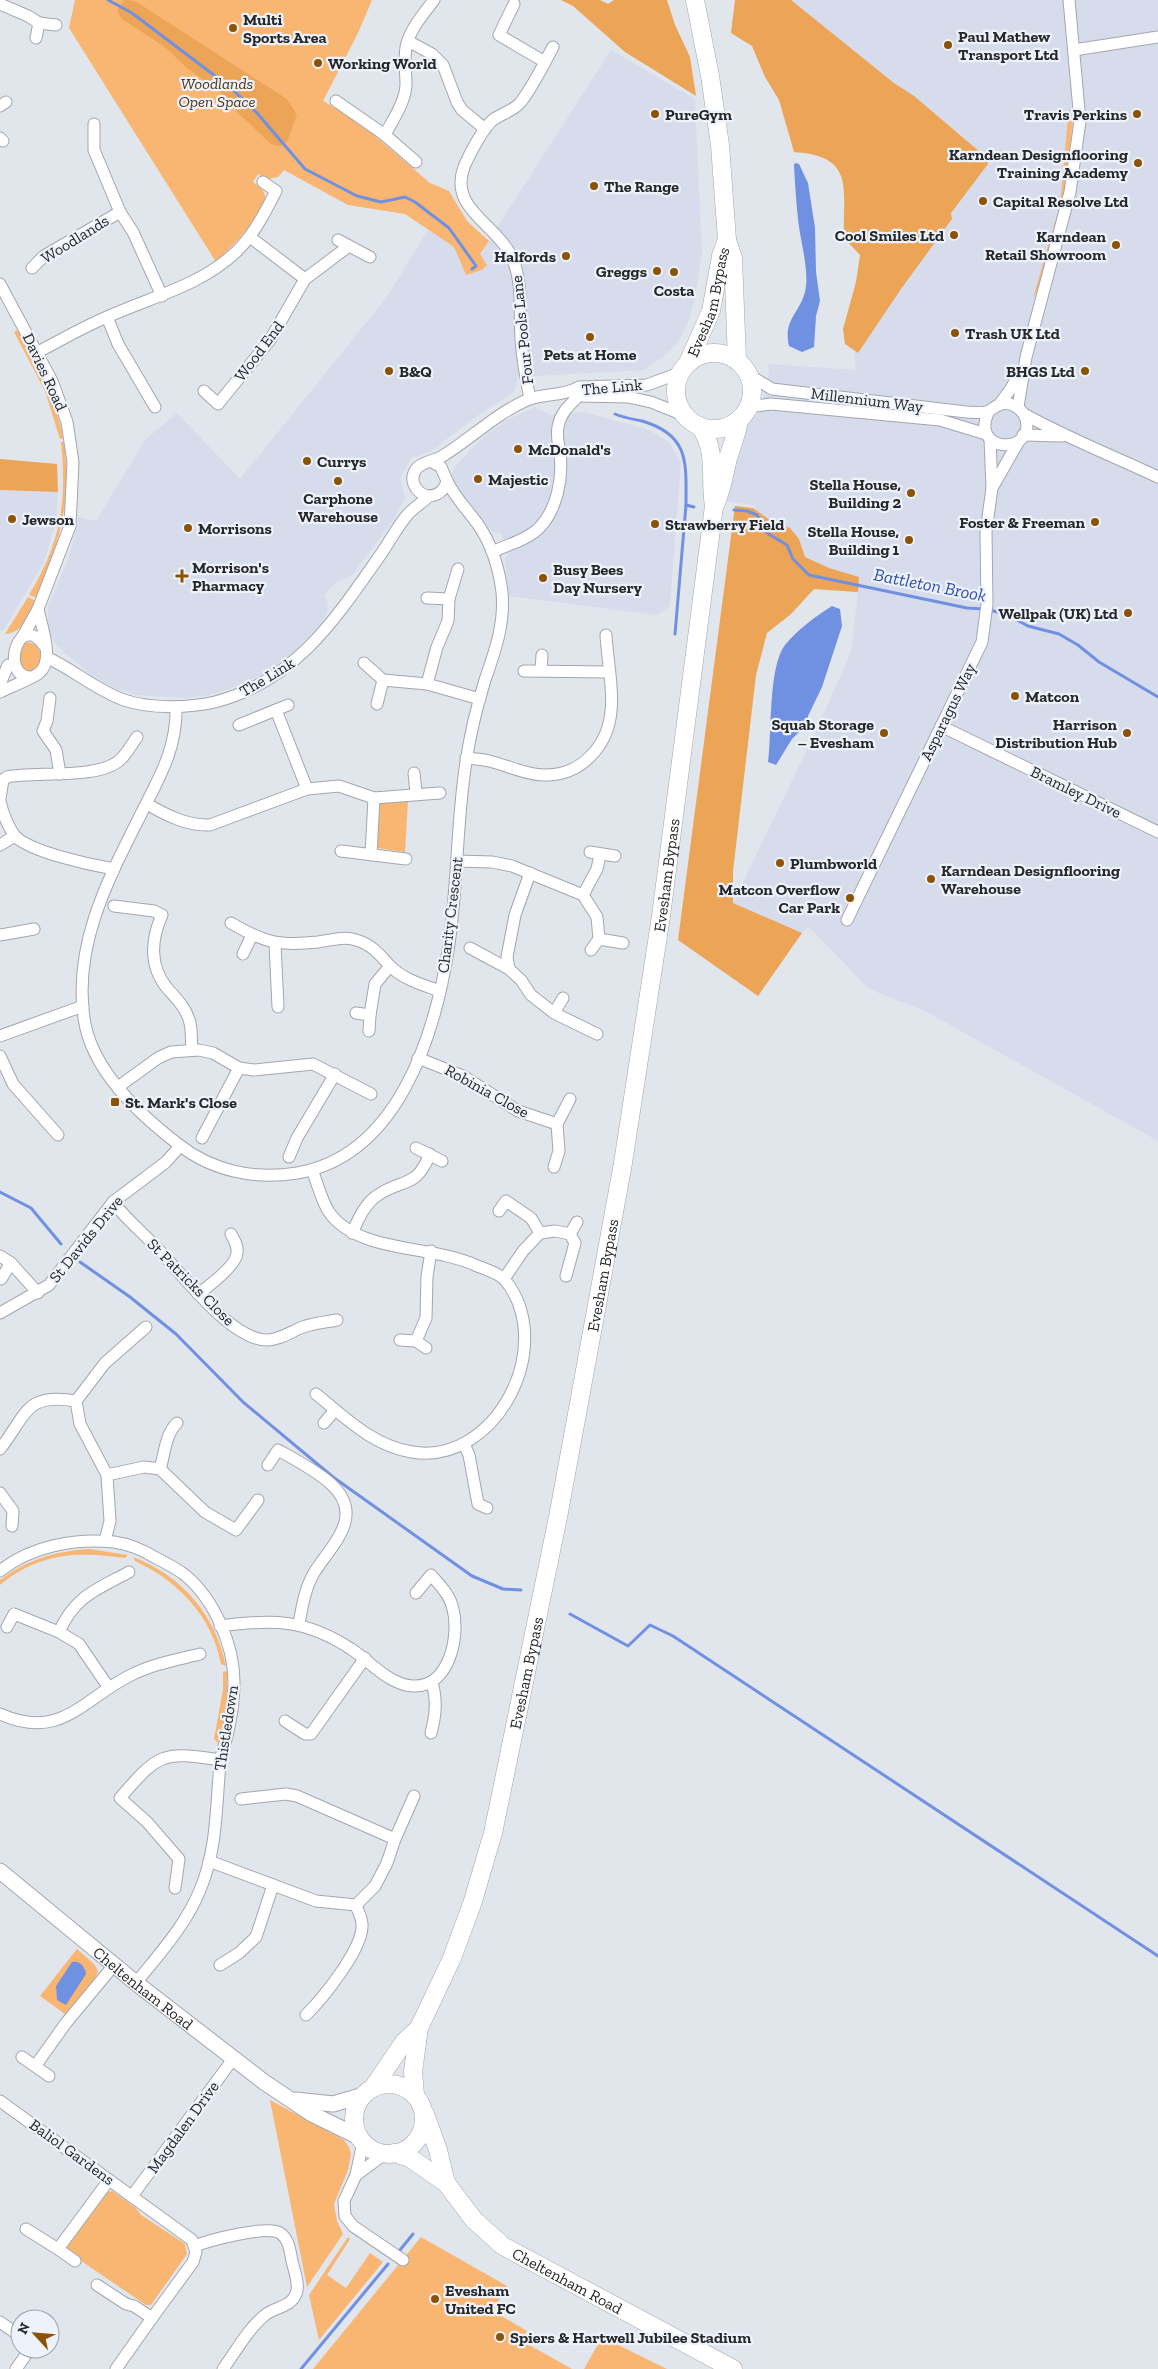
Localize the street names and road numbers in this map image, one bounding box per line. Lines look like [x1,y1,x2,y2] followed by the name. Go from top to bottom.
[38,211,112,267] street label: Woodlands
[682,244,733,360] street label: Evesham Bypass
[507,275,537,385] street label: Four Pools Lane
[230,317,288,385] street label: Wood End
[19,330,71,414] street label: Davies Road
[581,375,644,399] street label: The Link
[810,384,925,416] street label: Millennium Way
[236,653,298,701] street label: The Link
[916,659,980,764] street label: Asparagus Way
[1028,762,1124,822] street label: Bramley Drive
[649,817,683,933] street label: Evesham Bypass
[433,856,467,974] street label: Charity Crescent
[442,1060,532,1122] street label: Robinia Close
[45,1192,127,1286] street label: St Davids Drive
[583,1217,622,1333] street label: Evesham Bypass
[143,1234,239,1330] street label: St Patricks Close
[505,1615,547,1731] street label: Evesham Bypass
[210,1683,242,1772] street label: Thistledown
[90,1942,197,2033] street label: Cheltenham Road
[143,2077,223,2177] street label: Magdalen Drive
[26,2115,118,2189] street label: Baliol Gardens
[509,2243,626,2318] street label: Cheltenham Road

